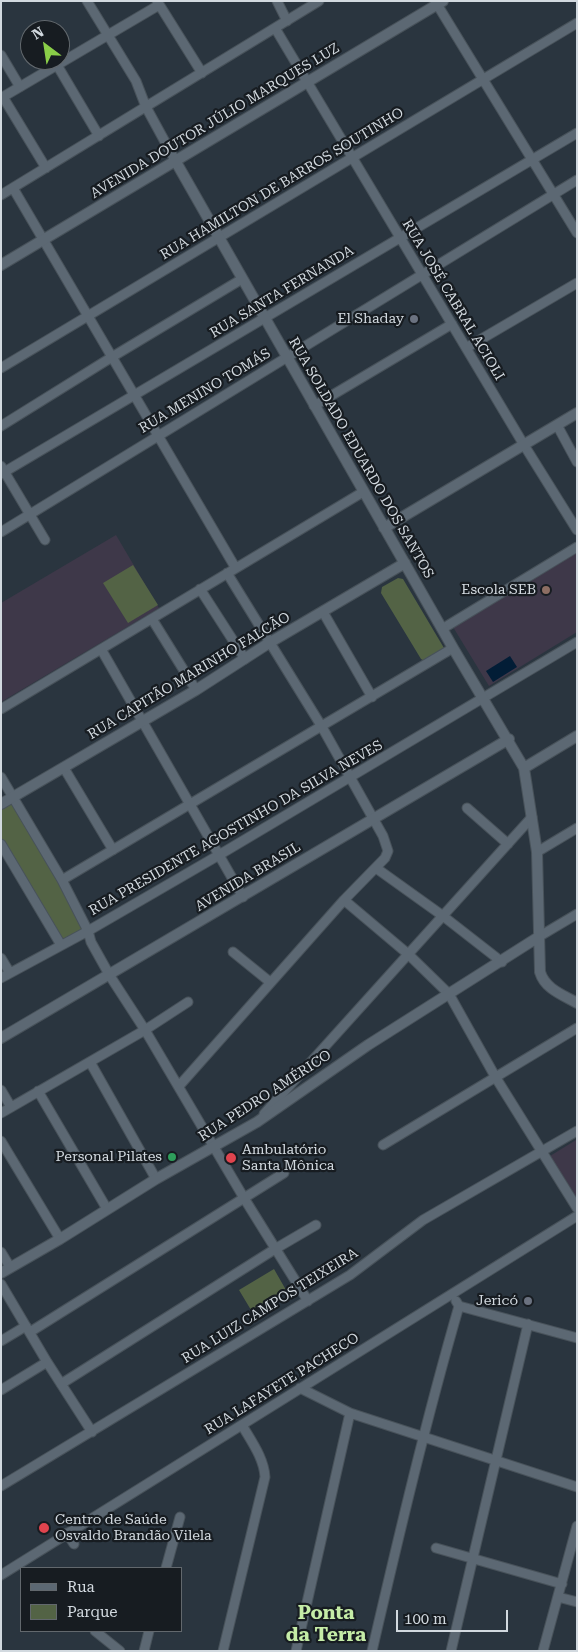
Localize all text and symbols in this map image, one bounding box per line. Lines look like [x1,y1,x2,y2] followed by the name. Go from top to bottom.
[20,20,70,70] north arrow
[29,23,47,43] text: N
[88,40,342,202] street label: AVENIDA DOUTOR JÚLIO MARQUES LUZ
[157,104,407,264] street label: RUA HAMILTON DE BARROS SOUTINHO
[398,217,508,383] street label: RUA JOSÉ CABRAL ACIOLI
[207,242,357,342] street label: RUA SANTA FERNANDA
[337,311,404,327] place label: El Shaday
[408,313,420,325] marker: El Shaday
[285,334,437,582] street label: RUA SOLDADO EDUARDO DOS SANTOS
[136,345,274,437] street label: RUA MENINO TOMÁS
[461,582,536,598] place label: Escola SEB
[540,584,552,596] marker: Escola SEB
[85,609,293,743] street label: RUA CAPITÃO MARINHO FALCÃO
[86,737,386,919] street label: RUA PRESIDENTE AGOSTINHO DA SILVA NEVES
[192,839,304,915] street label: AVENIDA BRASIL
[196,1047,334,1145] street label: RUA PEDRO AMÉRICO
[242,1142,334,1174] place label: Ambulatório Santa Mônica
[56,1149,162,1165] place label: Personal Pilates
[166,1151,178,1163] marker: Personal Pilates
[224,1151,238,1165] marker: Ambulatório Santa Mônica
[179,1245,361,1367] street label: RUA LUIZ CAMPOS TEIXEIRA
[476,1293,518,1309] place label: Jericó
[522,1295,534,1307] marker: Jericó
[202,1329,362,1439] street label: RUA LAFAYETE PACHECO
[55,1512,212,1544] place label: Centro de Saúde Osvaldo Brandão Vilela
[37,1521,51,1535] marker: Centro de Saúde Osvaldo Brandão Vilela
[20,1567,182,1632] legend
[67,1578,95,1596] text: Rua
[398,1600,510,1632] scale bar
[286,1602,366,1646] district label: Ponta da Terra
[67,1603,118,1621] text: Parque
[404,1610,447,1628] text: 100 m

